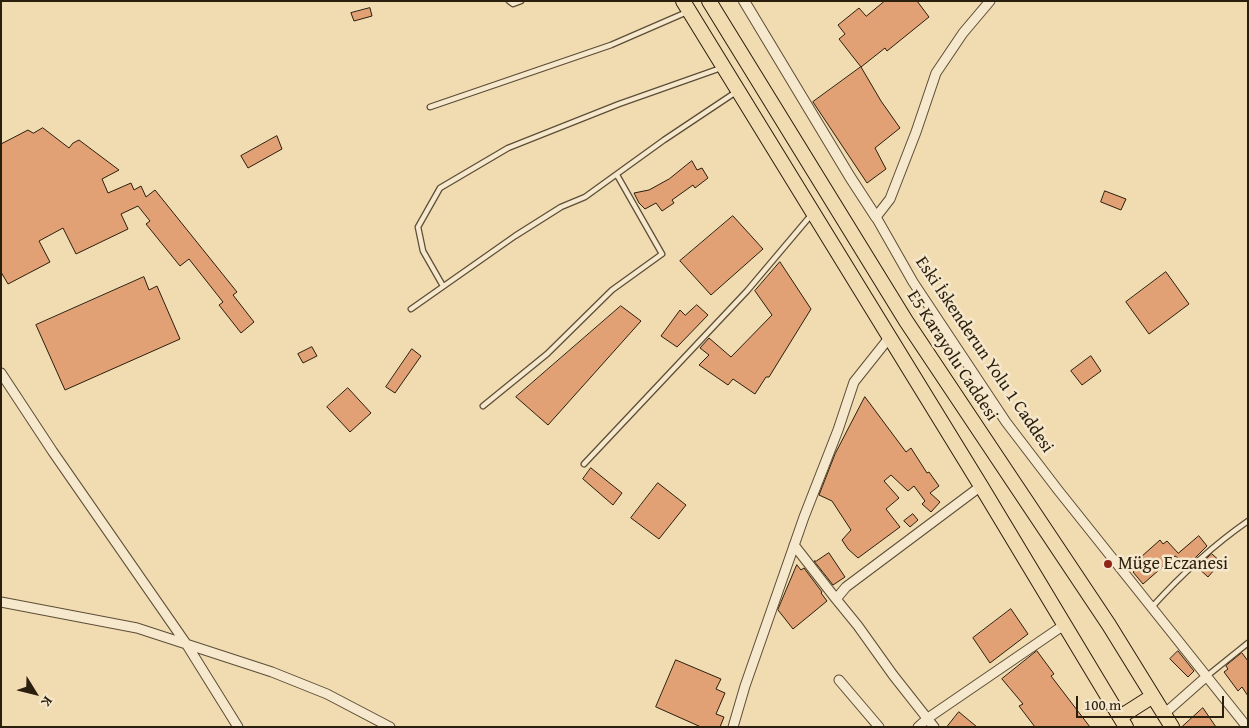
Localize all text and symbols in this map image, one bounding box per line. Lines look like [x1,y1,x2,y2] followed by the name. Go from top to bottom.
[910,253,1058,457] street label: Eski İskenderun Yolu 1 Caddesi
[902,287,1002,425] street label: E5 Karayolu Caddesi
[1118,553,1228,575] place label: Müge Eczanesi
[1102,558,1114,570] marker: Müge Eczanesi
[10,668,60,718] north arrow
[1079,686,1226,718] scale bar
[36,692,58,711] text: K
[1084,694,1121,715] text: 100 m

